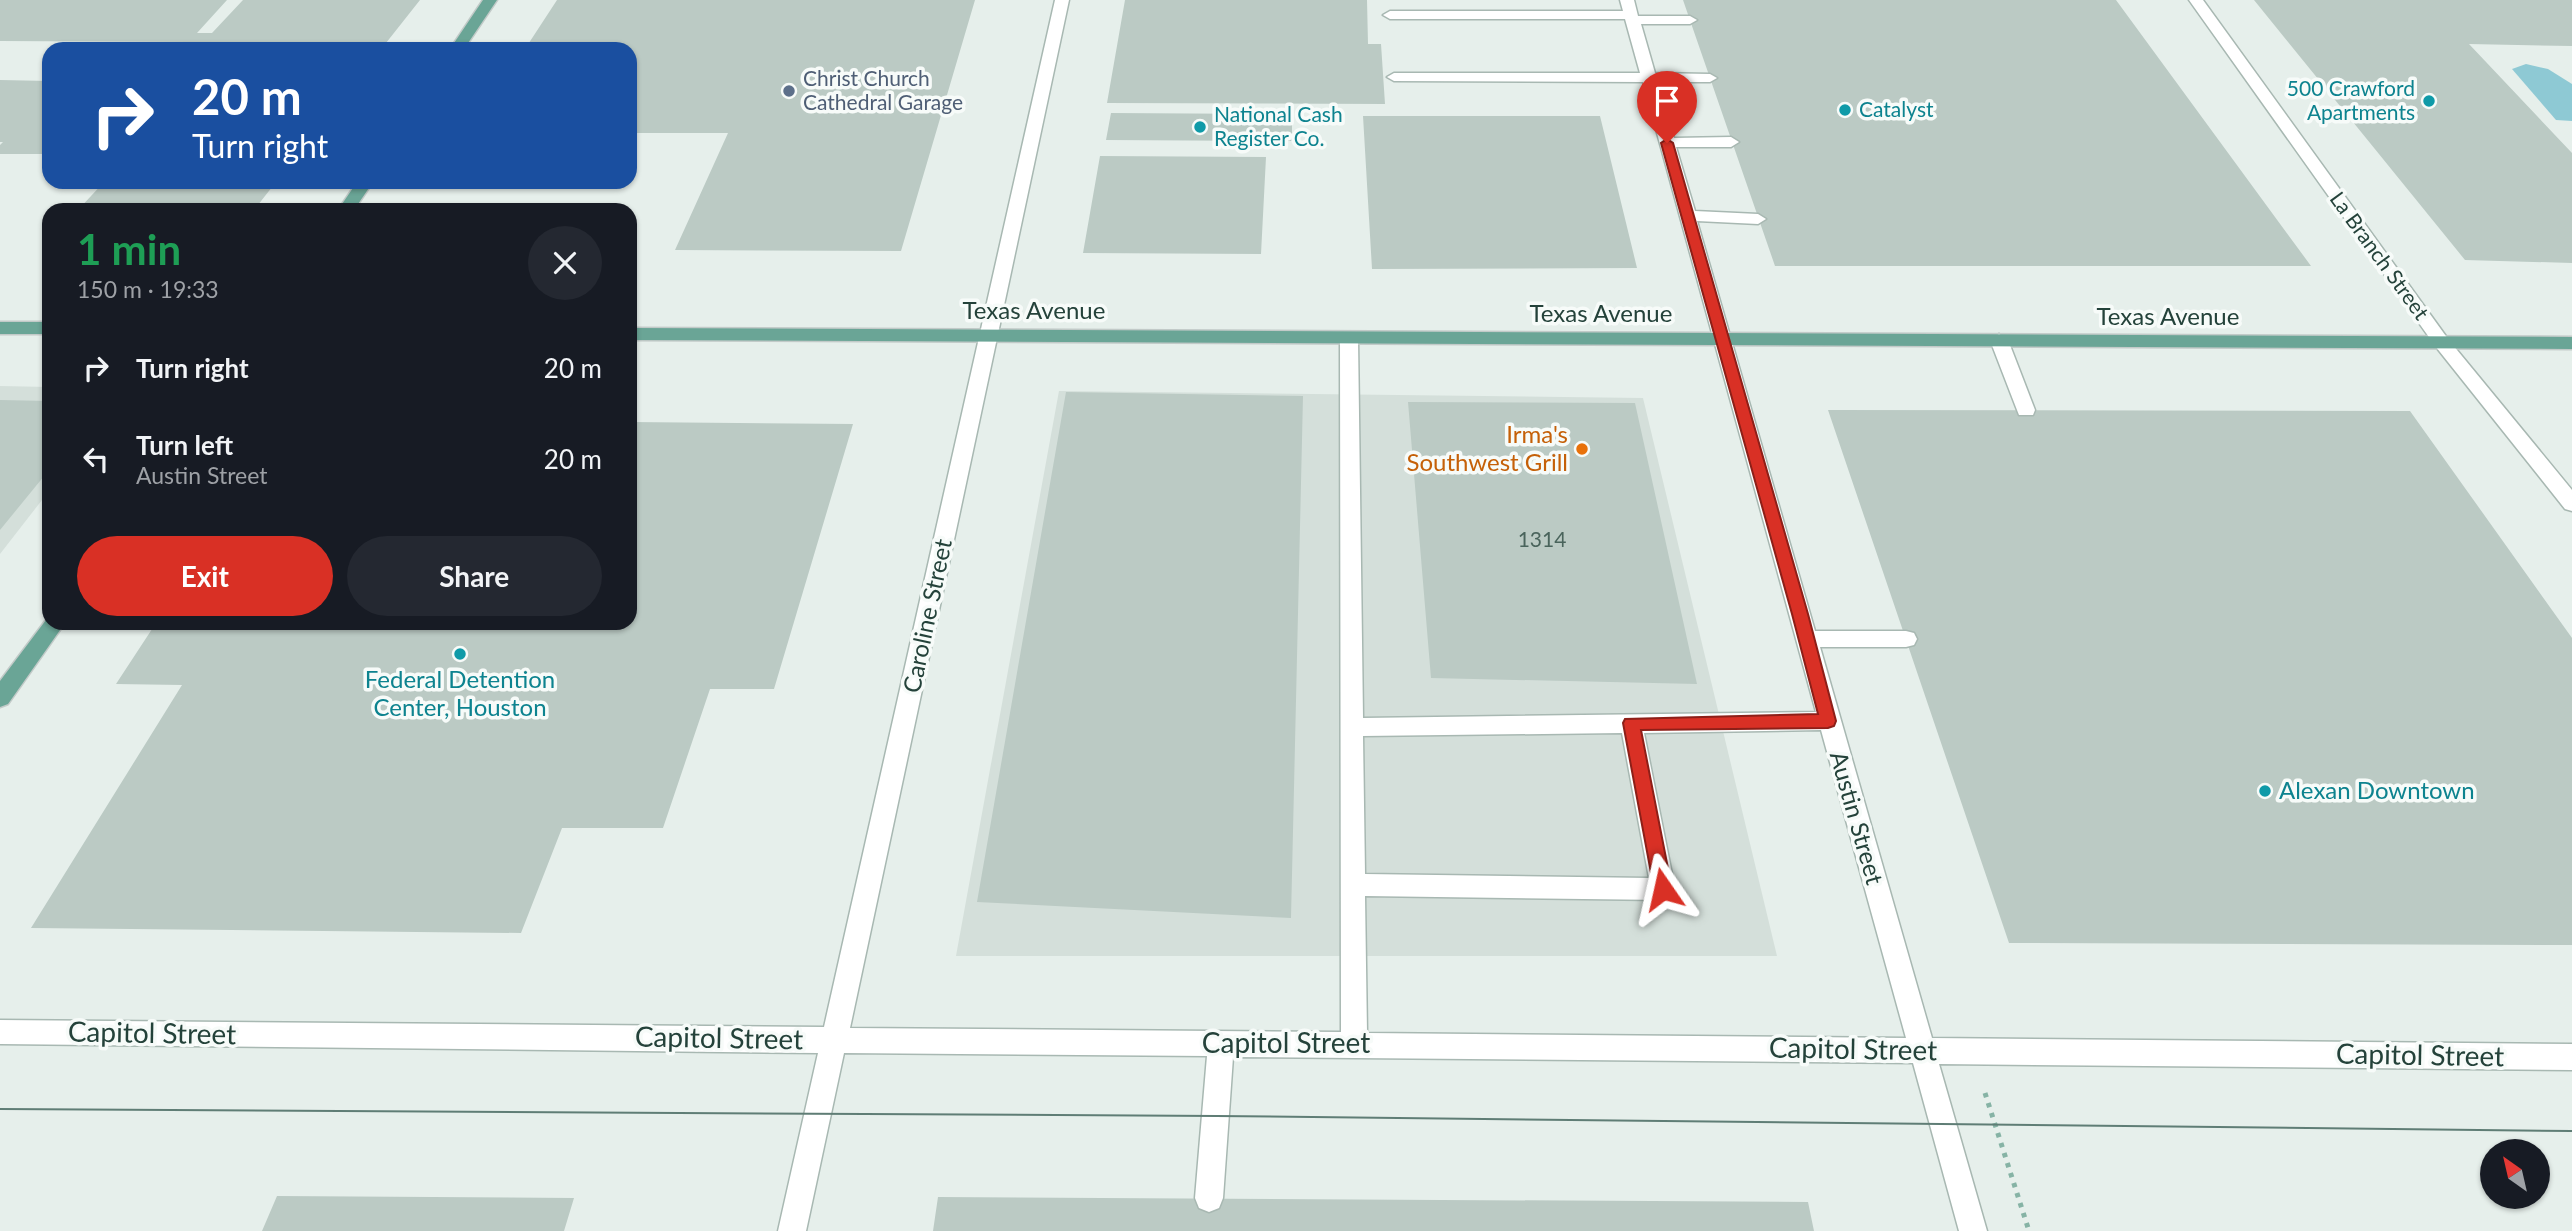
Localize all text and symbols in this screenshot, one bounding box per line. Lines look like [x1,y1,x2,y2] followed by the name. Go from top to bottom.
[803,65,963,114] place label: Christ Church Cathedral Garage
[192,67,302,125] text: 20 m
[77,70,168,161] icon: right
[1637,71,1697,143] pin
[2287,75,2415,124] place label: 500 Crawford Apartments
[1648,82,1686,120] icon: arrive
[781,83,797,99] marker: Christ Church Cathedral Garage
[2421,93,2437,109] marker: 500 Crawford Apartments
[1859,96,1934,121] place label: Catalyst
[1214,101,1343,150] place label: National Cash Register Co.
[1837,102,1853,118] marker: Catalyst
[1192,119,1208,135] marker: National Cash Register Co.
[192,126,328,165] text: Turn right
[2325,186,2435,324] street label: La Branch Street
[77,224,181,274] text: 1 min
[528,226,602,300] button: close
[77,275,219,303] text: 150 m · 19:33
[963,295,1105,324] street label: Texas Avenue
[1530,298,1672,327] street label: Texas Avenue
[2097,301,2239,330] street label: Texas Avenue
[77,349,115,387] icon: right
[136,352,249,384] text: Turn right
[544,352,602,384] text: 20 m
[1406,419,1568,476] place label: Irma's Southwest Grill
[136,429,233,461] text: Turn left
[77,440,115,478] icon: left
[1574,441,1590,457] marker: Irma's Southwest Grill
[544,443,602,475] text: 20 m
[136,461,268,489] text: Austin Street
[1518,526,1566,551] house number: 1314
[77,536,333,616] button: Exit
[347,536,602,616] button: Share
[896,536,957,695] street label: Caroline Street
[452,646,468,662] marker: Federal Detention Center, Houston
[365,664,555,721] place label: Federal Detention Center, Houston
[1825,748,1890,888] street label: Austin Street
[2279,775,2475,804] place label: Alexan Downtown
[2257,783,2273,799] marker: Alexan Downtown
[1626,852,1700,926] position arrow
[68,1014,236,1050] street label: Capitol Street
[635,1019,803,1055] street label: Capitol Street
[1202,1025,1370,1059] street label: Capitol Street
[1769,1030,1937,1066] street label: Capitol Street
[2336,1036,2504,1072] street label: Capitol Street
[2480,1139,2550,1209] north arrow
[2480,1139,2550,1209] map controls

